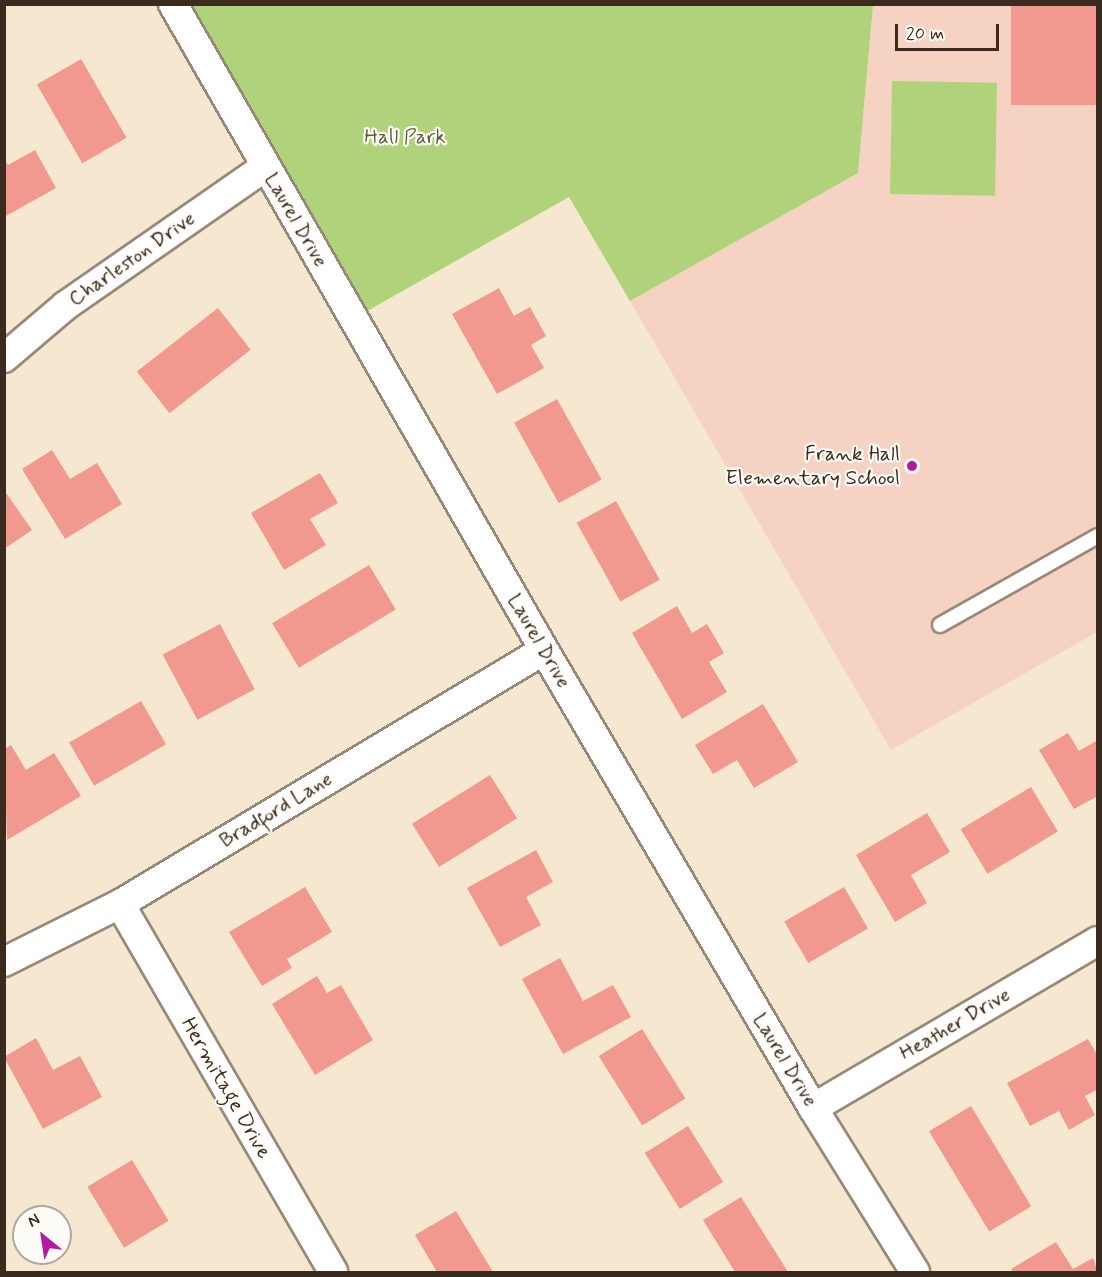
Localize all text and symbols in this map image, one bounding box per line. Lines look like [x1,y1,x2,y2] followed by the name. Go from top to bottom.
[898,12,1002,50] scale bar
[906,22,944,46] text: 20 m
[364,124,446,150] park label: Hall Park
[259,168,333,272] street label: Laurel Drive
[65,206,199,312] street label: Charleston Drive
[725,441,900,491] place label: Frank Hall Elementary School
[905,459,919,473] marker: Frank Hall Elementary School
[502,589,576,693] street label: Laurel Drive
[214,766,338,854] street label: Bradford Lane
[896,982,1014,1066] street label: Heather Drive
[747,1009,823,1111] street label: Laurel Drive
[176,1014,276,1162] street label: Hermitage Drive
[12,1205,72,1265] north arrow
[24,1209,44,1232] text: N

